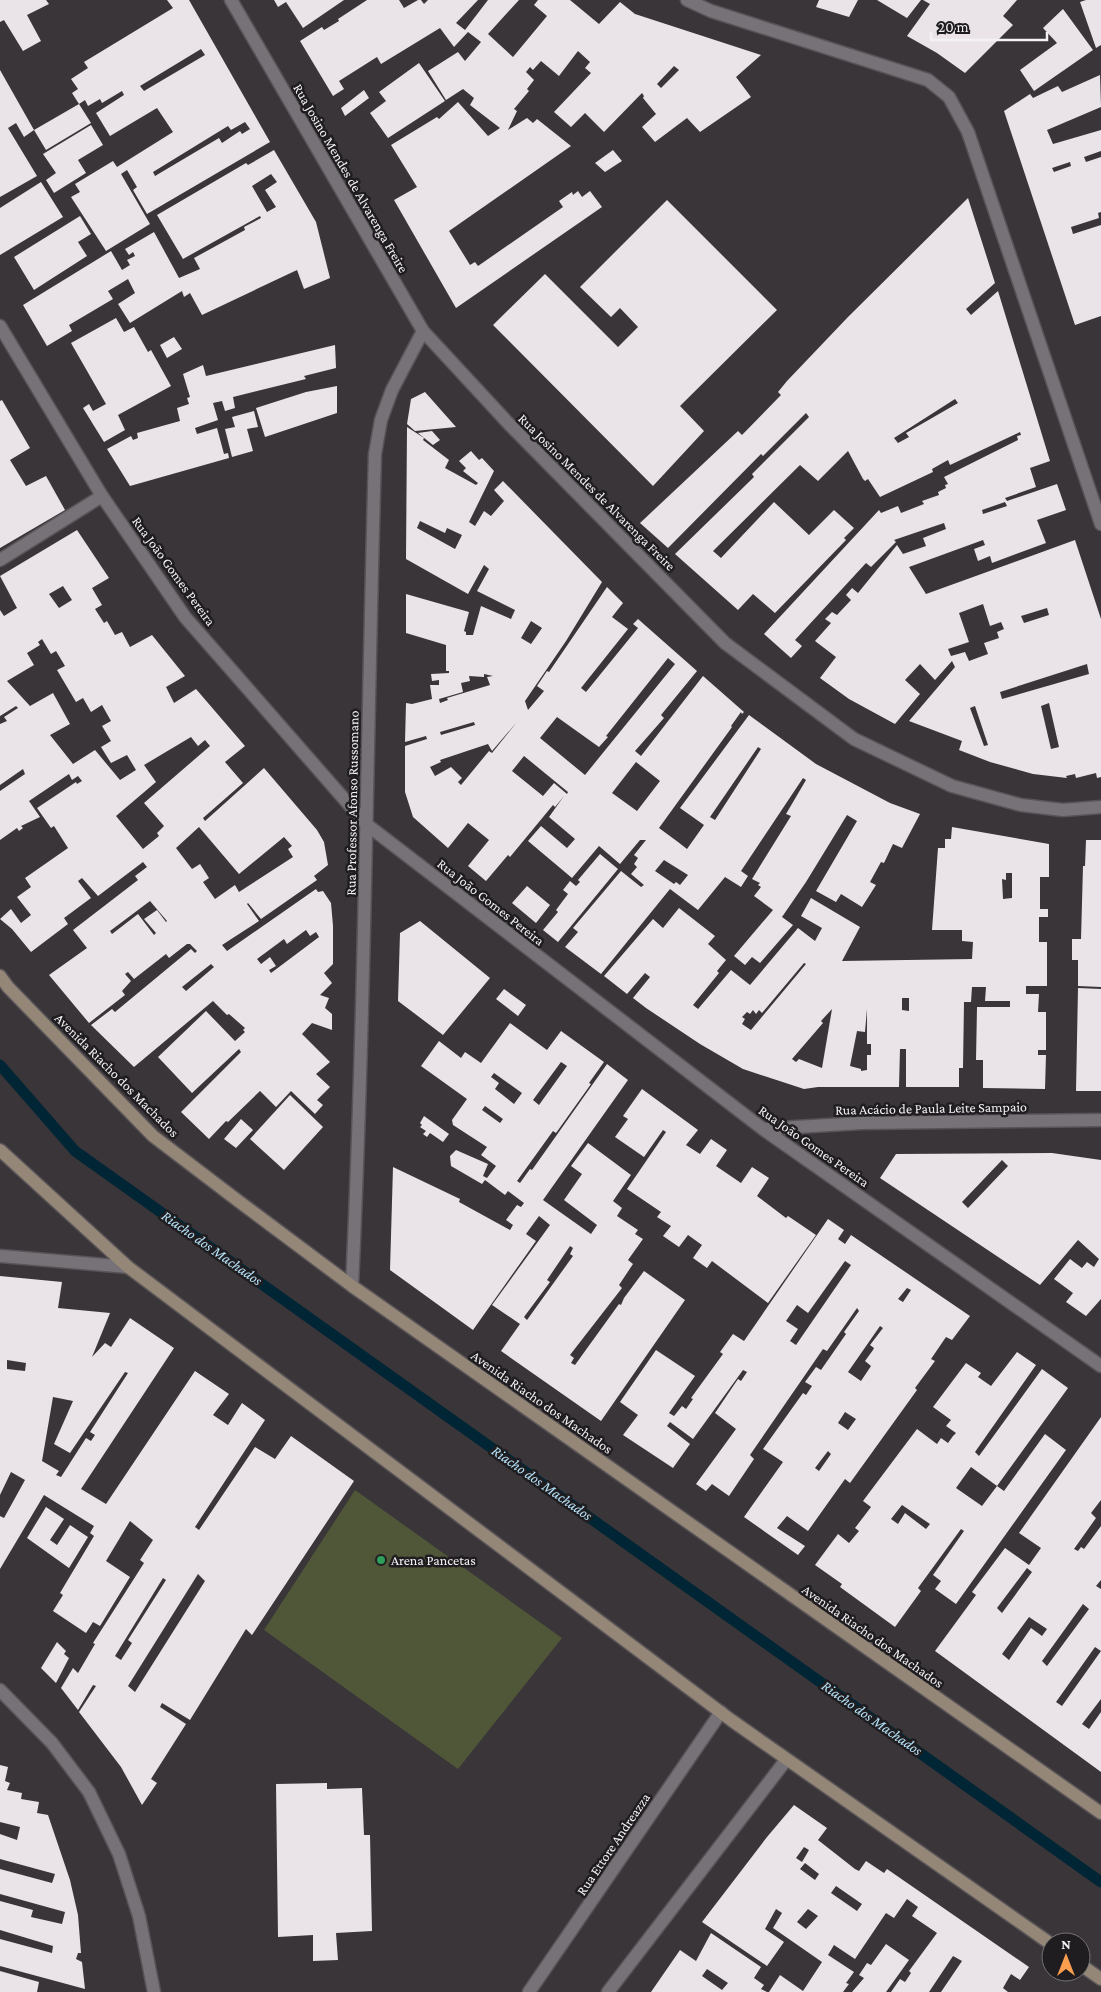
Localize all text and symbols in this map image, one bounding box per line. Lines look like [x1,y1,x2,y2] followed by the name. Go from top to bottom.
[931,10,1047,42] scale bar
[938,19,969,35] text: 20 m
[290,81,412,275] street label: Rua Josino Mendes de Alvarenga Freire
[515,410,679,574] street label: Rua Josino Mendes de Alvarenga Freire
[129,513,219,629] street label: Rua João Gomes Pereira
[342,710,362,896] street label: Rua Professor Afonso Russomano
[434,855,548,949] street label: Rua João Gomes Pereira
[52,1010,182,1140] street label: Avenida Riacho dos Machados
[835,1098,1027,1118] street label: Rua Acácio de Paula Leite Sampaio
[756,1102,873,1190] street label: Rua João Gomes Pereira
[159,1207,266,1289] water label: Riacho dos Machados
[468,1347,616,1457] street label: Avenida Riacho dos Machados
[489,1442,596,1524] water label: Riacho dos Machados
[391,1552,476,1568] place label: Arena Pancetas
[375,1554,387,1566] marker: Arena Pancetas
[799,1581,947,1691] street label: Avenida Riacho dos Machados
[819,1677,926,1759] water label: Riacho dos Machados
[573,1789,653,1898] street label: Rua Ettore Andreazza
[1041,1932,1091,1982] north arrow
[1061,1936,1071,1952] text: N

